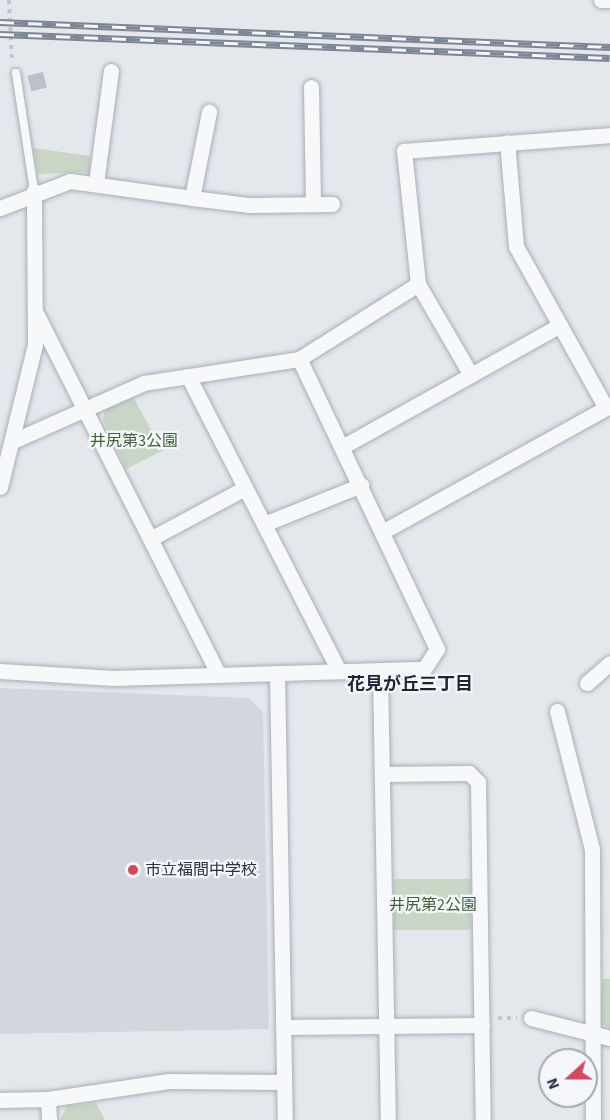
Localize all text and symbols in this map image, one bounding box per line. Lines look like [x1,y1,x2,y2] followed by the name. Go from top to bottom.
[90,431,178,451] park label: 井尻第3公園
[347,674,473,696] district label: 花見が丘三丁目
[145,860,257,880] place label: 市立福間中学校
[126,863,140,877] marker: 市立福間中学校
[389,895,477,915] park label: 井尻第2公園
[538,1048,598,1108] north arrow
[541,1075,565,1093] text: N

